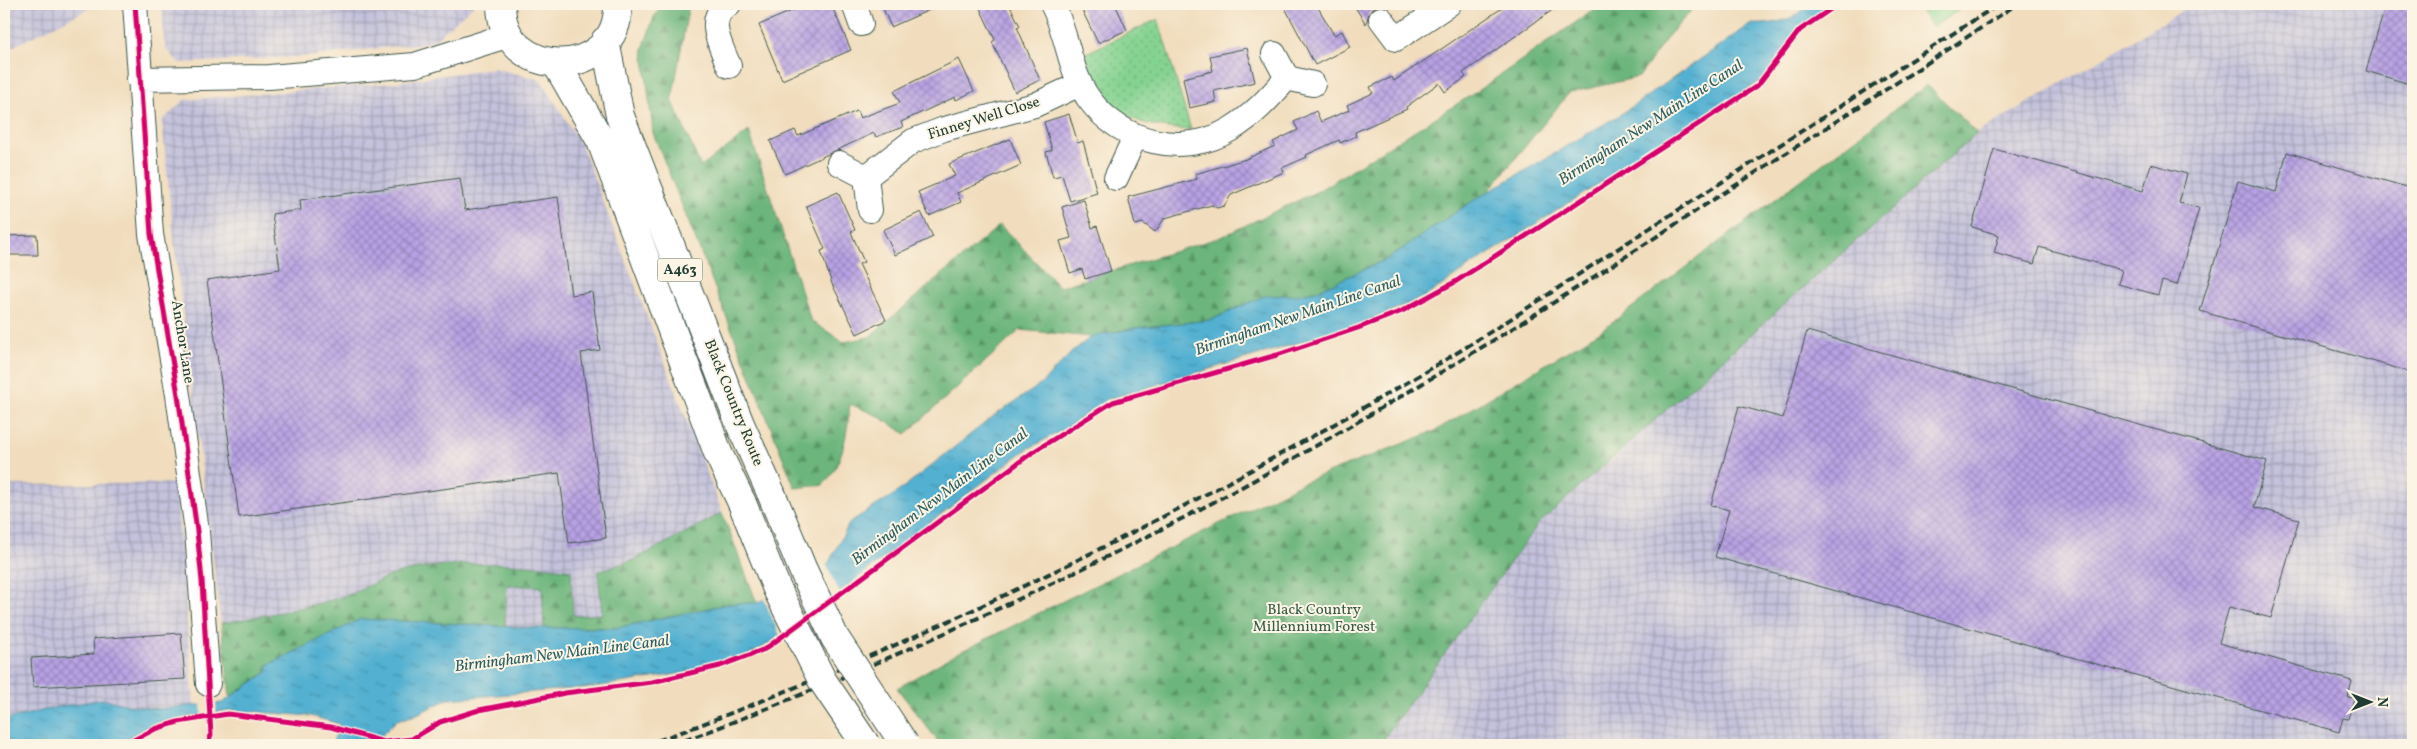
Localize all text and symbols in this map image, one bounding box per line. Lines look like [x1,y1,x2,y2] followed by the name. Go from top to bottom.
[1554,55,1748,191] water label: Birmingham New Main Line Canal
[925,92,1043,146] street label: Finney Well Close
[658,258,702,282] road number: A463
[1192,270,1404,362] water label: Birmingham New Main Line Canal
[165,299,199,385] street label: Anchor Lane
[698,337,768,469] street label: Black Country Route
[847,423,1033,571] water label: Birmingham New Main Line Canal
[1253,600,1375,638] park label: Black Country Millennium Forest
[453,630,671,678] water label: Birmingham New Main Line Canal
[2344,676,2394,726] north arrow
[2372,697,2391,707] text: N

